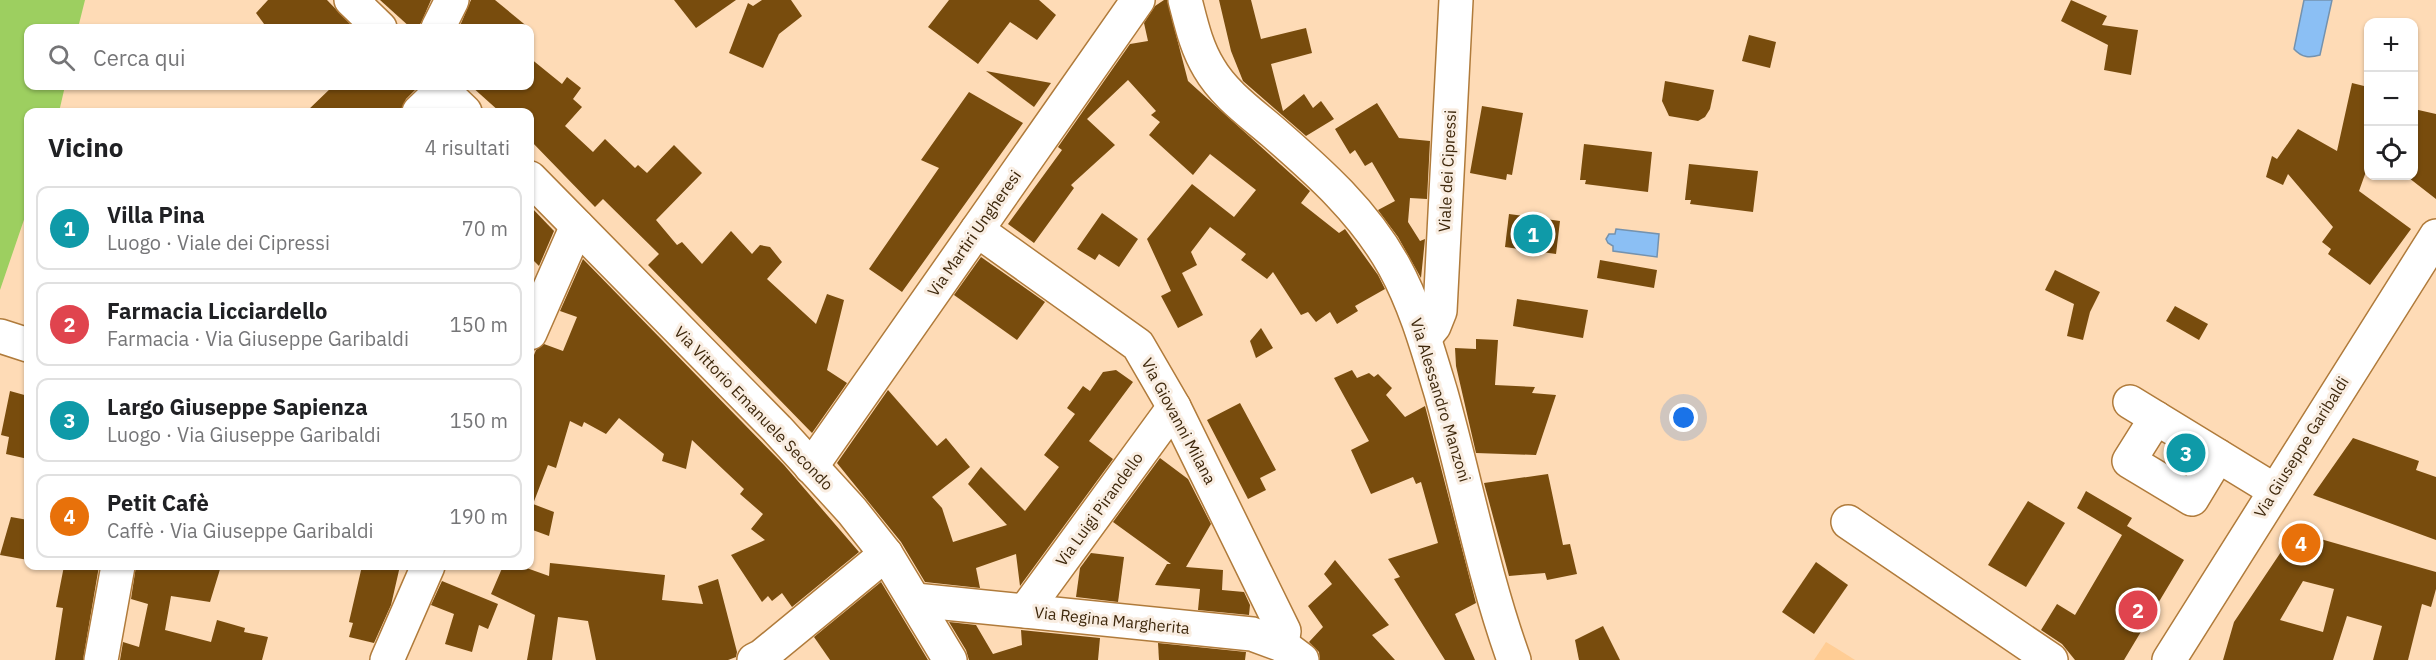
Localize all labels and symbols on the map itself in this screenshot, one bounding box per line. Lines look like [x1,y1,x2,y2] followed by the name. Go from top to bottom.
[1434,109,1460,233] street label: Viale dei Cipressi
[923,166,1025,300] street label: Via Martiri Ungheresi
[1514,212,1552,256] pin: 1
[1407,316,1475,484] street label: Via Alessandro Manzoni
[670,322,838,494] street label: Via Vittorio Emanuele Secondo
[1137,355,1221,488] street label: Via Giovanni Milana
[2249,373,2353,521] street label: Via Giuseppe Garibaldi
[1669,403,1698,432] your location
[2166,430,2206,476] pin: 3
[1051,448,1147,570] street label: Via Luigi Pirandello
[2282,520,2320,566] pin: 4
[2118,588,2158,632] pin: 2
[1033,602,1191,638] street label: Via Regina Margherita

